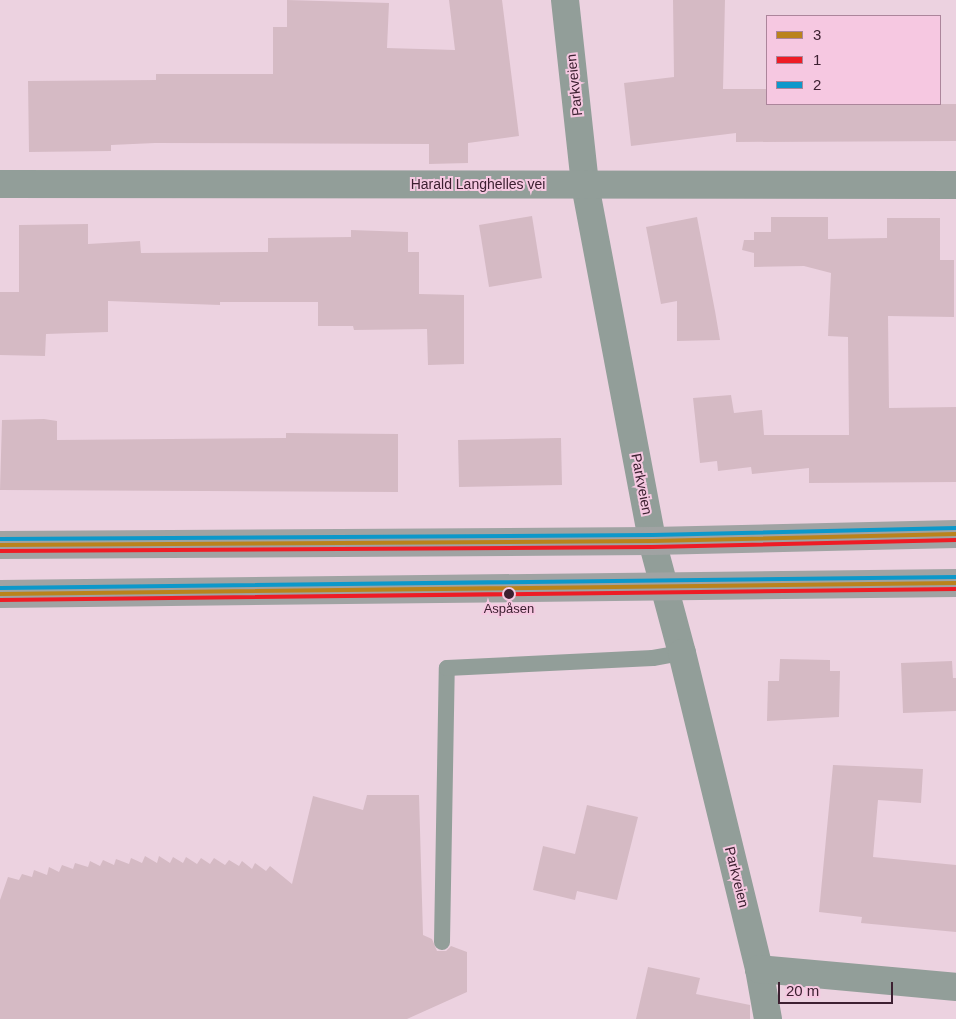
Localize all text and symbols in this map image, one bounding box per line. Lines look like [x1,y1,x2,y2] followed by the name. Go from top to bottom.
[766,15,941,105] legend
[813,26,821,43] text: 3
[813,51,821,68] text: 1
[562,53,586,117] street label: Parkveien
[813,76,821,93] text: 2
[411,176,545,192] street label: Harald Langhelles vei
[628,452,656,516] street label: Parkveien
[504,589,514,599] marker: Aspåsen
[484,601,534,617] place label: Aspåsen
[721,845,753,909] street label: Parkveien
[781,972,896,1004] scale bar
[786,982,819,999] text: 20 m

